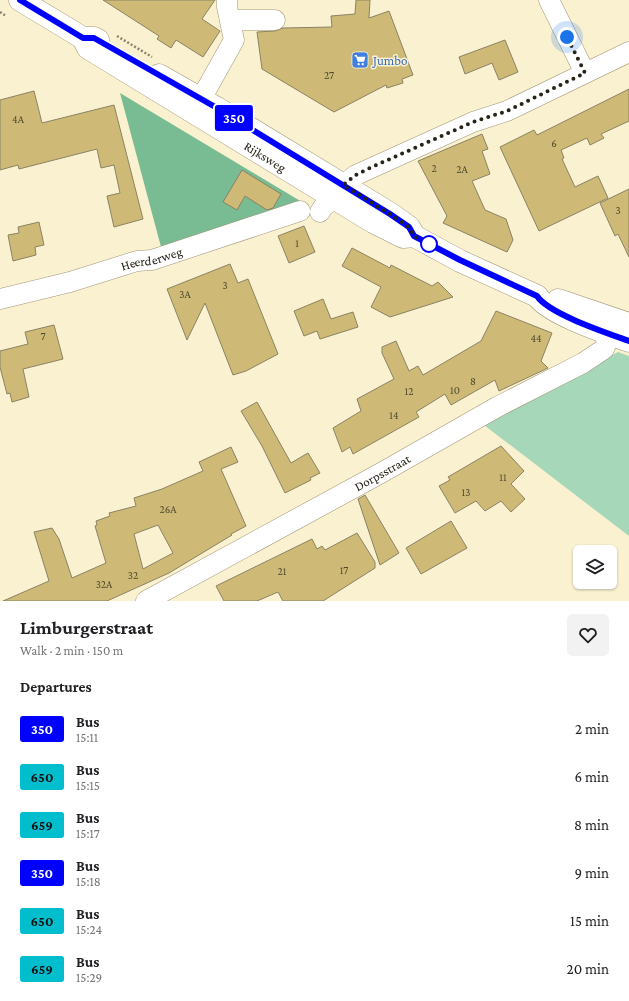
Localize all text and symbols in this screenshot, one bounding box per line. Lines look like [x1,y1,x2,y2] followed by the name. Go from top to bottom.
[557,27,577,47] your location
[350,50,370,70] supermarket icon: Jumbo
[372,53,407,68] place label: Jumbo
[324,69,334,81] house number: 27
[211,105,257,131] line badge: 350
[223,110,245,126] text: 350
[12,113,25,125] house number: 4A
[551,137,557,149] house number: 6
[242,138,290,175] street label: Rijksweg
[431,162,437,174] house number: 2
[456,163,468,175] house number: 2A
[615,204,621,216] house number: 3
[420,235,438,253] unlabelled marker
[295,237,299,249] house number: 1
[119,243,185,273] street label: Heerderweg
[222,279,228,291] house number: 3
[179,288,191,300] house number: 3A
[40,330,46,342] house number: 7
[530,332,542,344] house number: 44
[470,375,476,387] house number: 8
[450,384,460,396] house number: 10
[405,385,413,397] house number: 12
[389,409,399,421] house number: 14
[351,450,413,494] street label: Dorpsstraat
[499,471,507,483] house number: 11
[462,486,470,498] house number: 13
[160,503,177,515] house number: 26A
[573,545,617,589] map controls
[573,545,617,589] button: layers
[340,564,348,576] house number: 17
[278,565,287,577] house number: 21
[128,569,138,581] house number: 32
[96,578,113,590] house number: 32A
[567,614,609,656] button: heart
[20,617,153,638] text: Limburgerstraat
[20,643,123,658] text: Walk · 2 min · 150 m
[20,679,92,695] text: Departures
[76,714,99,730] text: Bus
[31,721,53,737] text: 350
[575,721,609,737] text: 2 min
[76,730,98,745] text: 15:11
[76,762,99,778] text: Bus
[31,769,53,785] text: 650
[575,769,609,785] text: 6 min
[76,778,100,793] text: 15:15
[76,810,99,826] text: Bus
[31,817,53,833] text: 659
[574,817,609,833] text: 8 min
[76,826,100,841] text: 15:17
[76,858,99,874] text: Bus
[31,865,53,881] text: 350
[575,865,609,881] text: 9 min
[76,874,101,889] text: 15:18
[76,906,99,922] text: Bus
[31,913,53,929] text: 650
[570,913,609,929] text: 15 min
[76,922,102,937] text: 15:24
[76,954,99,970] text: Bus
[31,961,53,977] text: 659
[567,961,609,977] text: 20 min
[76,970,102,985] text: 15:29

